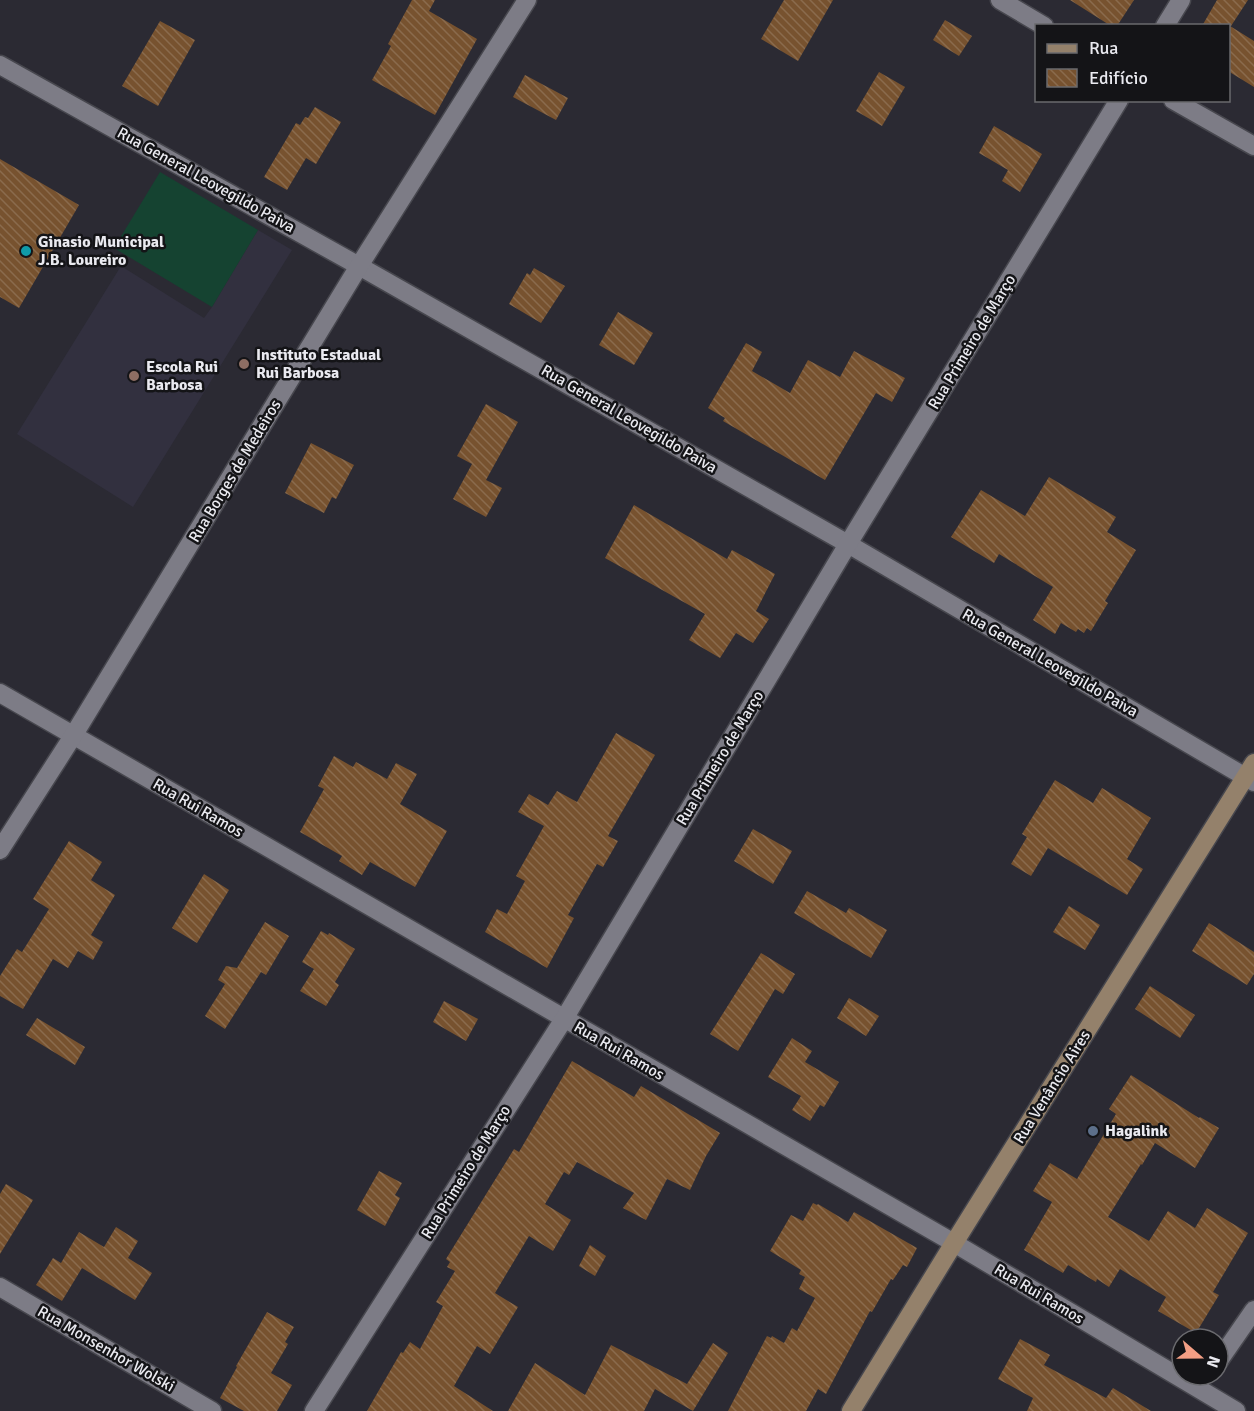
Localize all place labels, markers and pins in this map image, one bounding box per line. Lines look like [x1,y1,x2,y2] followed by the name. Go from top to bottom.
[38,232,164,270] place label: Ginasio Municipal J.B. Loureiro
[19,244,33,258] marker: Ginasio Municipal J.B. Loureiro
[256,345,381,383] place label: Instituto Estadual Rui Barbosa
[146,357,218,395] place label: Escola Rui Barbosa
[237,357,251,371] marker: Instituto Estadual Rui Barbosa
[127,369,141,383] marker: Escola Rui Barbosa
[1105,1121,1168,1141] place label: Hagalink
[1086,1124,1100,1138] marker: Hagalink

